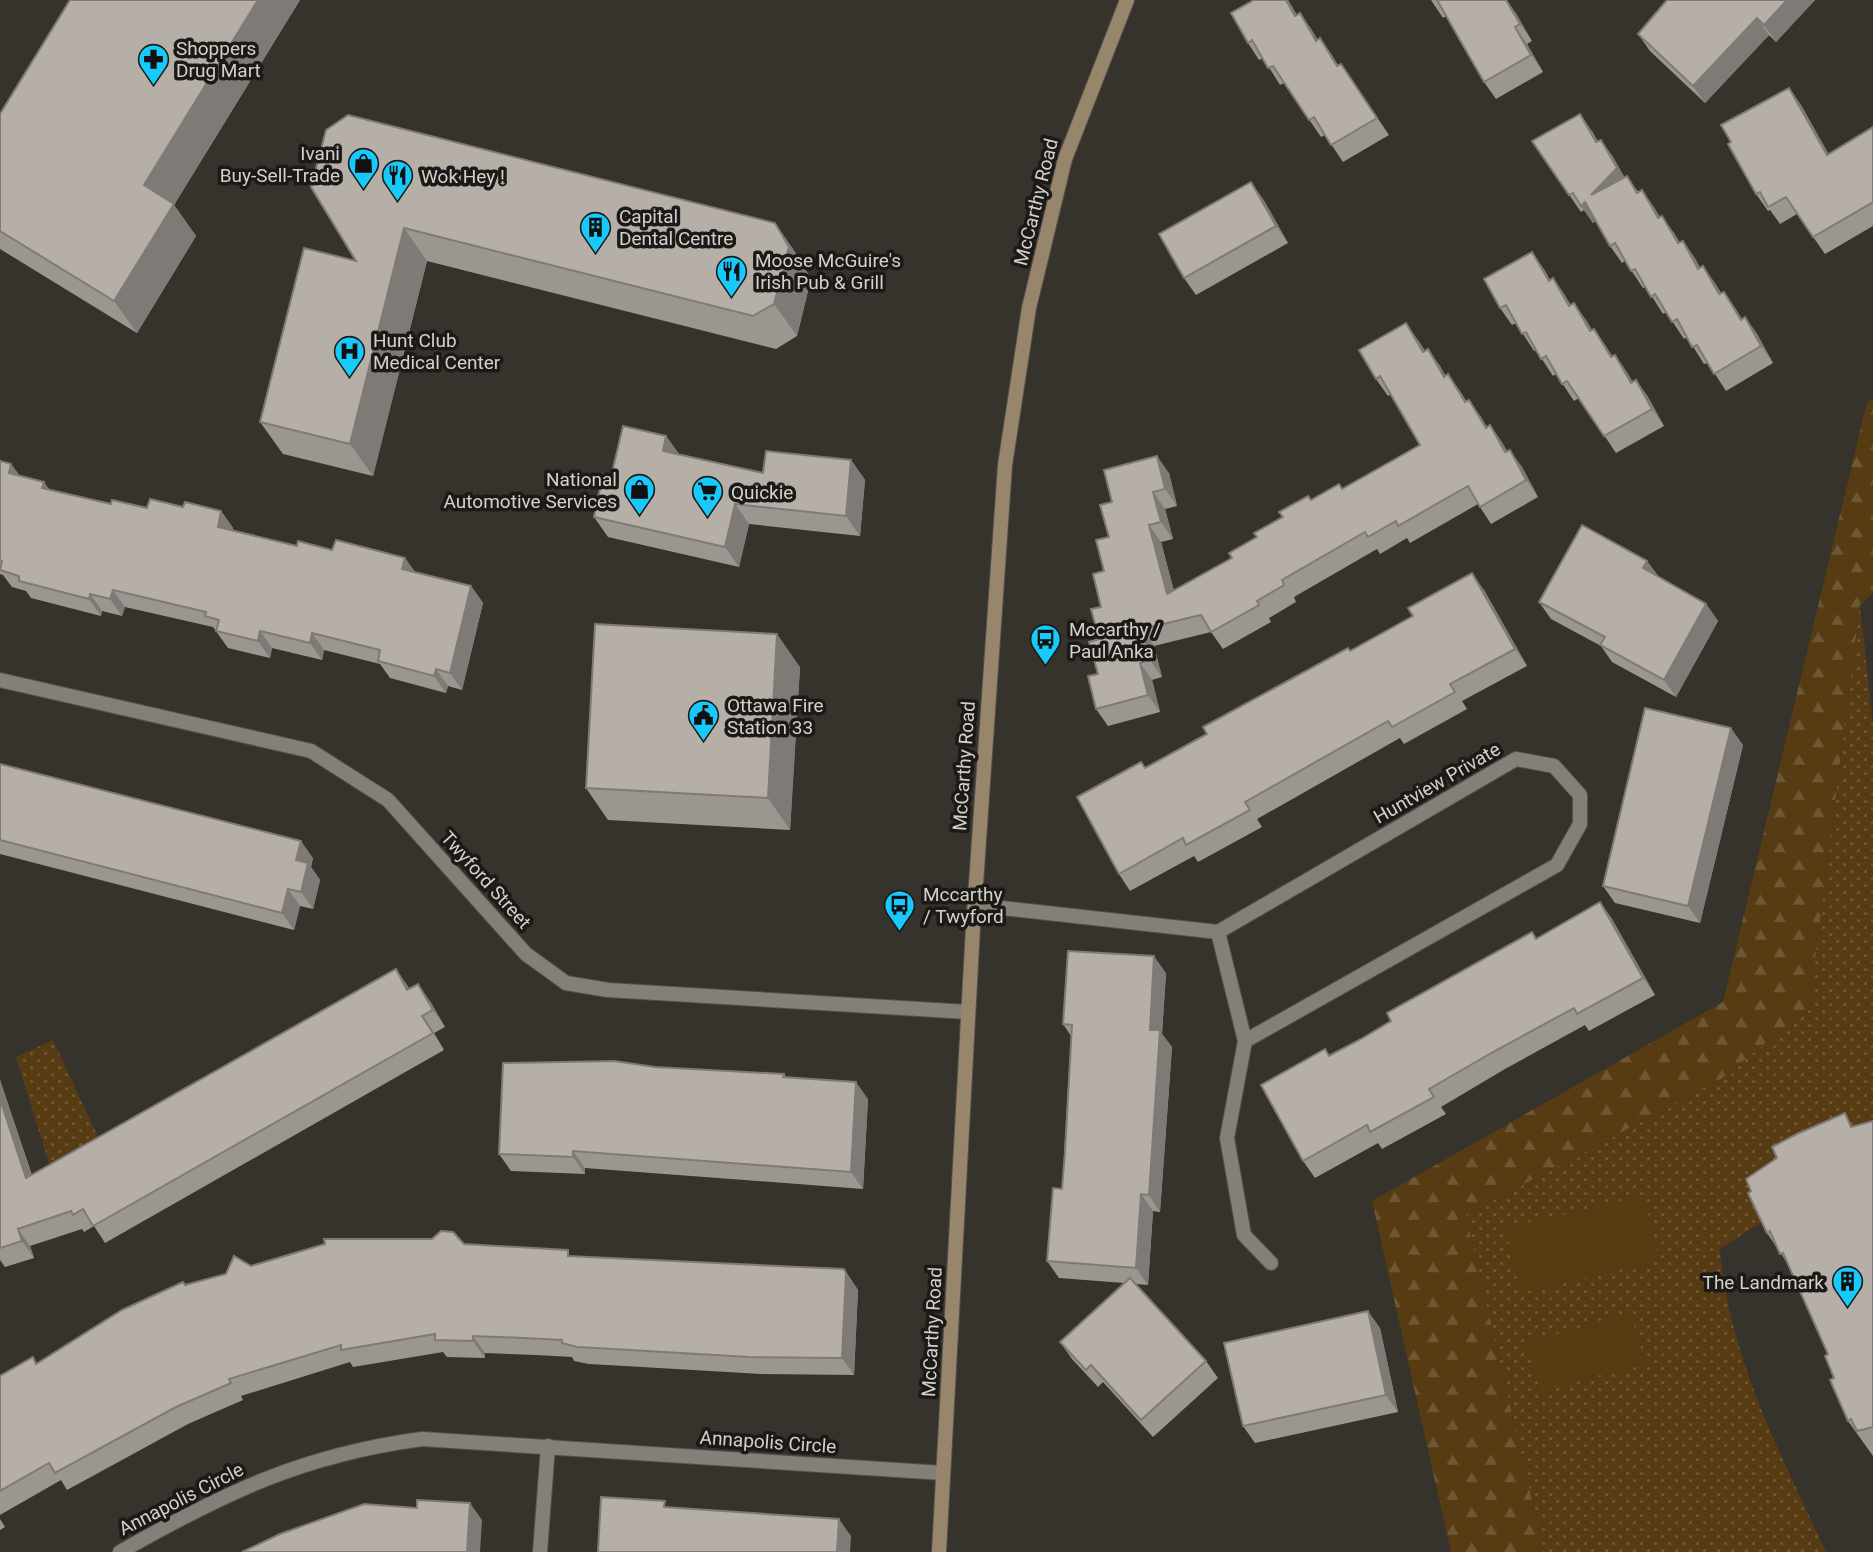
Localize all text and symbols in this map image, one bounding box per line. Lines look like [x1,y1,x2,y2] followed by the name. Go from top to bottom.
[176,37,261,82] place label: Shoppers Drug Mart
[136,42,170,86] pharmacy icon: Shoppers Drug Mart
[1009,136,1063,268] street label: McCarthy Road
[220,142,340,187] place label: Ivani Buy-Sell-Trade
[346,147,380,191] shop icon: Ivani Buy-Sell-Trade
[381,159,415,203] restaurant icon: Wok Hey !
[421,165,505,188] place label: Wok Hey !
[619,205,733,250] place label: Capital Dental Centre
[579,210,613,254] building icon: Capital Dental Centre
[755,249,901,294] place label: Moose McGuire's Irish Pub & Grill
[715,254,749,298] restaurant icon: Moose McGuire's Irish Pub & Grill
[373,329,501,374] place label: Hunt Club Medical Center
[333,334,367,378] hospital icon: Hunt Club Medical Center
[444,468,617,513] place label: National Automotive Services
[623,473,657,517] shop icon: National Automotive Services
[691,475,725,519] supermarket icon: Quickie
[731,481,793,504] place label: Quickie
[1069,618,1161,663] place label: Mccarthy / Paul Anka
[1029,623,1063,667] bus stop icon: Mccarthy / Paul Anka
[727,694,824,739] place label: Ottawa Fire Station 33
[687,699,721,743] public building icon: Ottawa Fire Station 33
[948,700,980,832] street label: McCarthy Road
[1370,737,1504,829] street label: Huntview Private
[436,826,536,934] street label: Twyford Street
[923,883,1004,928] place label: Mccarthy / Twyford
[883,888,917,932] bus stop icon: Mccarthy / Twyford
[1830,1265,1864,1309] building icon: The Landmark
[917,1266,947,1398] street label: McCarthy Road
[1703,1271,1824,1294] place label: The Landmark
[699,1426,837,1458] street label: Annapolis Circle
[115,1458,247,1540] street label: Annapolis Circle

